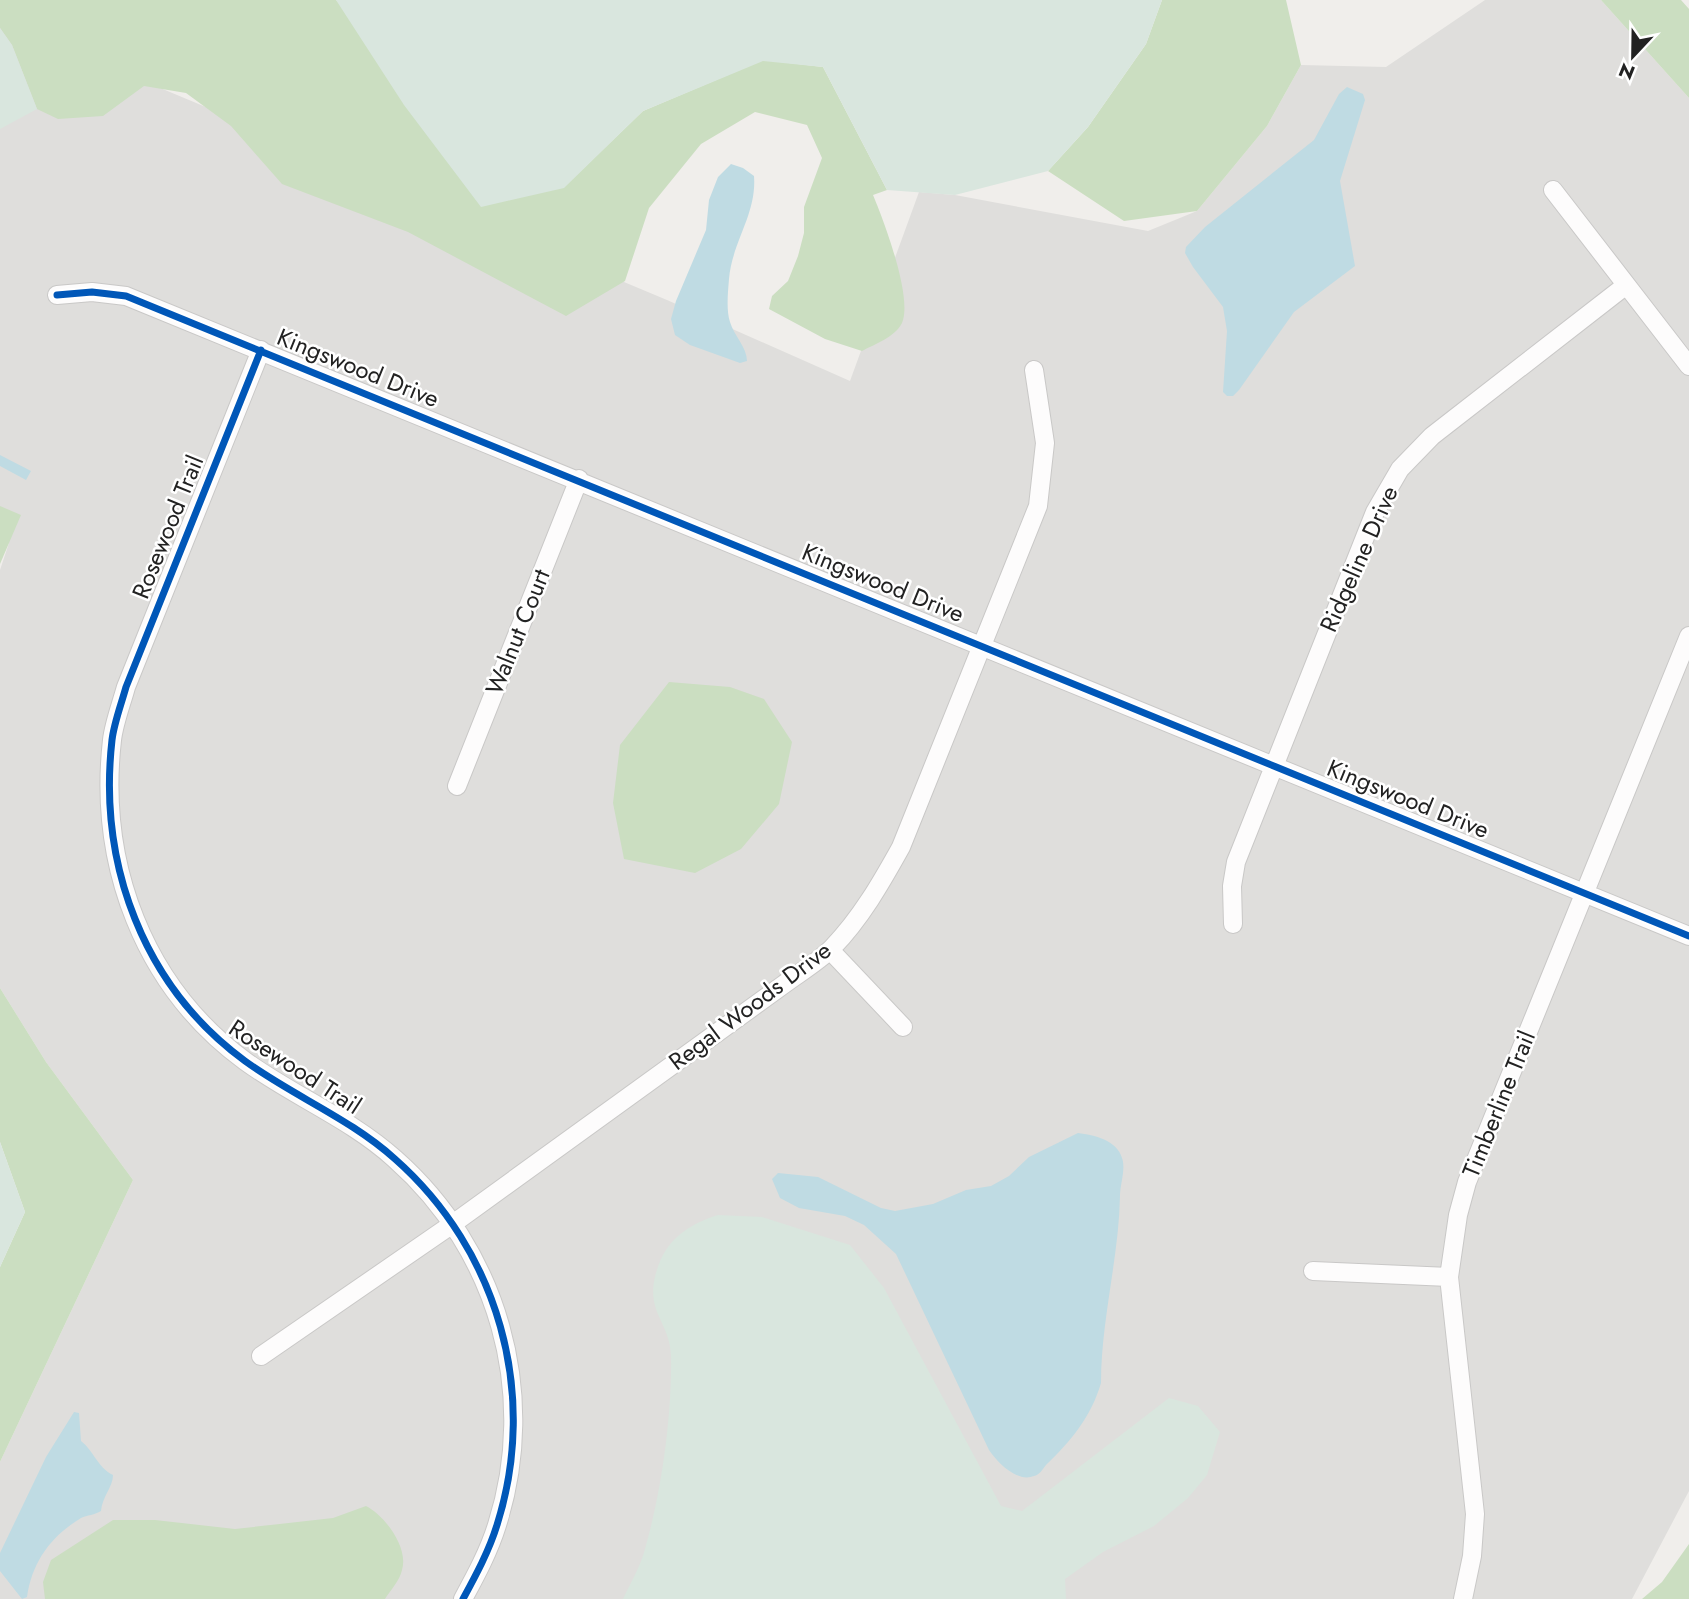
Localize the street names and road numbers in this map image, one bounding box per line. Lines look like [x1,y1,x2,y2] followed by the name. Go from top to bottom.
[272,319,445,416] street label: Kingswood Drive
[123,450,212,604] street label: Rosewood Trail
[1311,480,1406,637] street label: Ridgeline Drive
[797,534,970,631] street label: Kingswood Drive
[476,564,559,700] street label: Walnut Court
[1322,750,1495,847] street label: Kingswood Drive
[661,933,838,1078] street label: Regal Woods Drive
[222,1010,369,1123] street label: Rosewood Trail
[1453,1025,1544,1182] street label: Timberline Trail

